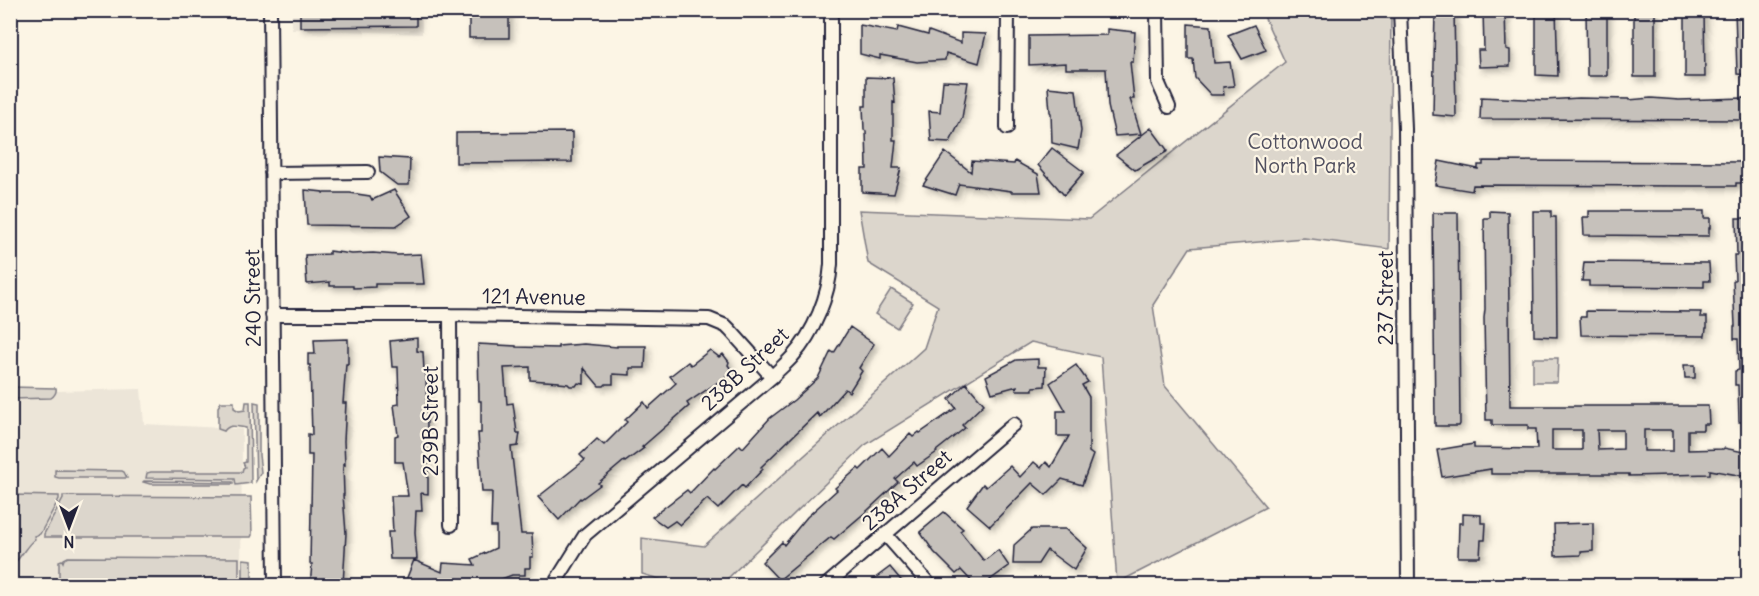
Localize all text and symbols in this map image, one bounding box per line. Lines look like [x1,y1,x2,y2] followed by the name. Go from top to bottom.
[1247,128,1363,179] park label: Cottonwood North Park
[238,249,267,347] street label: 240 Street
[1372,251,1399,345] street label: 237 Street
[482,282,586,311] street label: 121 Avenue
[695,321,794,416] street label: 238B Street
[417,366,444,476] street label: 239B Street
[856,443,957,536] street label: 238A Street
[39,497,99,557] north arrow
[63,532,75,552] text: N

